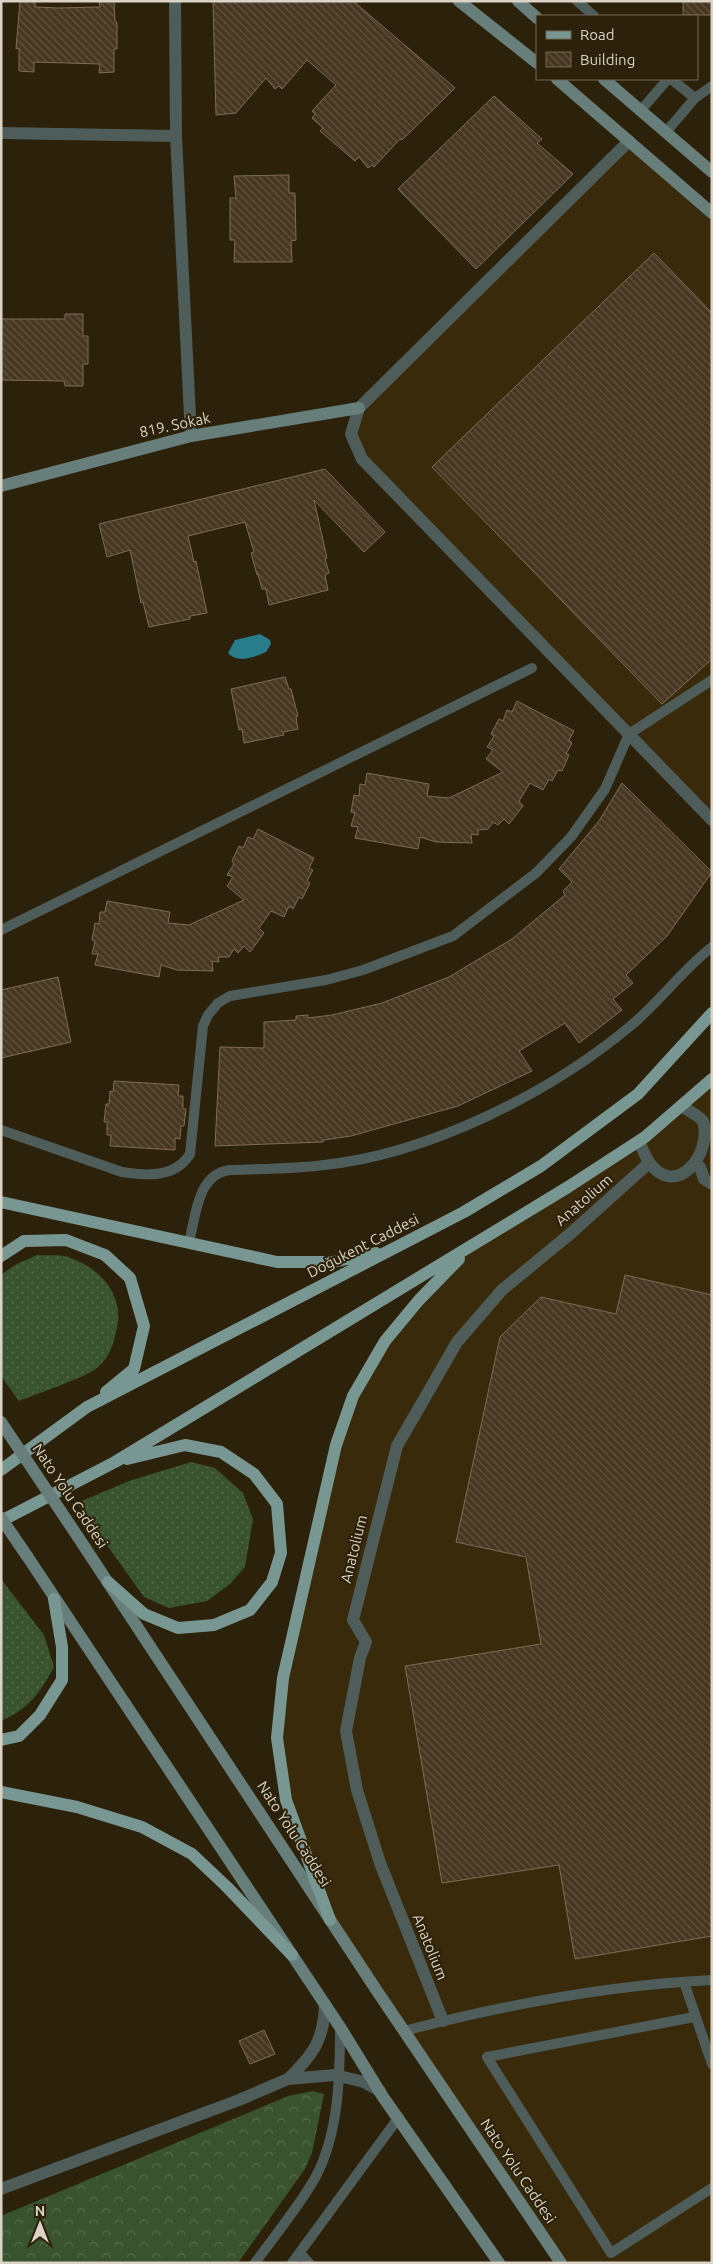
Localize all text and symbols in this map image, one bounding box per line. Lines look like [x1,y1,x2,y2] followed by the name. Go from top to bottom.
[536,15,698,80] legend
[580,26,615,43] text: Road
[580,51,635,68] text: Building
[138,409,212,440] street label: 819. Sokak
[552,1170,616,1229] street label: Anatolium
[304,1210,421,1281] street label: Doğukent Caddesi
[29,1440,112,1551] street label: Nato Yolu Caddesi
[337,1513,370,1585] street label: Anatolium
[254,1778,335,1890] street label: Nato Yolu Caddesi
[410,1911,451,1982] street label: Anatolium
[477,2115,560,2226] street label: Nato Yolu Caddesi
[15,2199,65,2249] north arrow
[35,2203,45,2219] text: N

